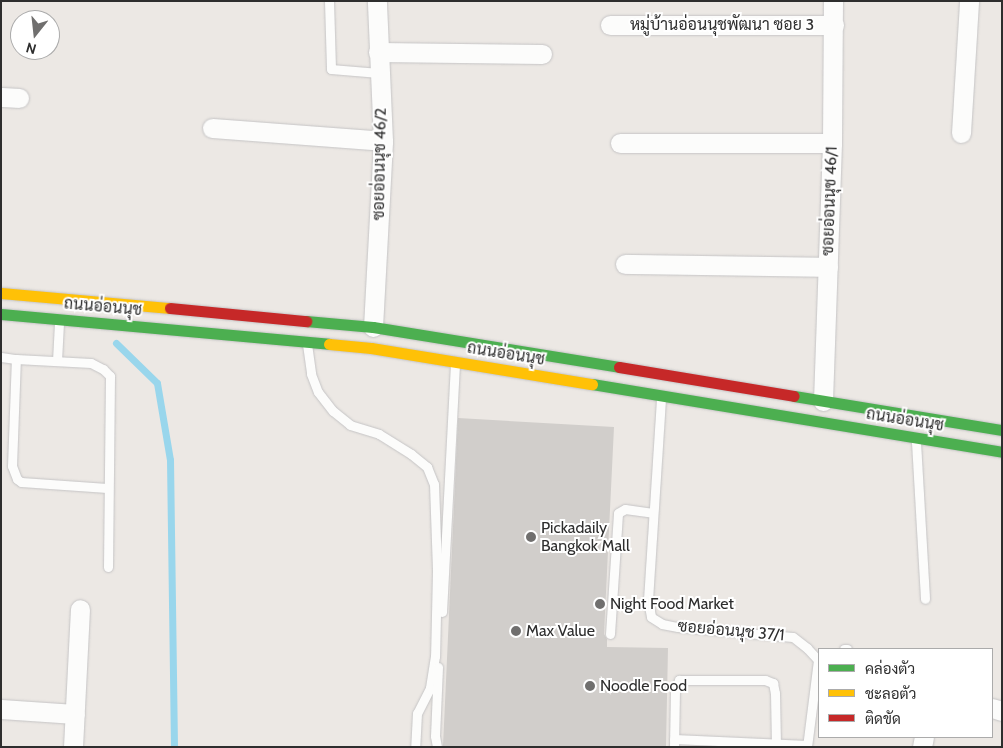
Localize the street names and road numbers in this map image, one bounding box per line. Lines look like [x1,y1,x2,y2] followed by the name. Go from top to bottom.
[630,15,814,35] street label: หมู่บ้านอ่อนนุชพัฒนา ซอย 3
[369,107,391,221] street label: ซอยอ่อนนุช 46/2
[818,146,842,256] street label: ซอยอ่อนนุช 46/1
[63,294,143,320] street label: ถนนอ่อนนุช
[466,338,546,370] street label: ถนนอ่อนนุช
[865,404,945,436] street label: ถนนอ่อนนุช
[677,617,785,645] street label: ซอยอ่อนนุช 37/1

